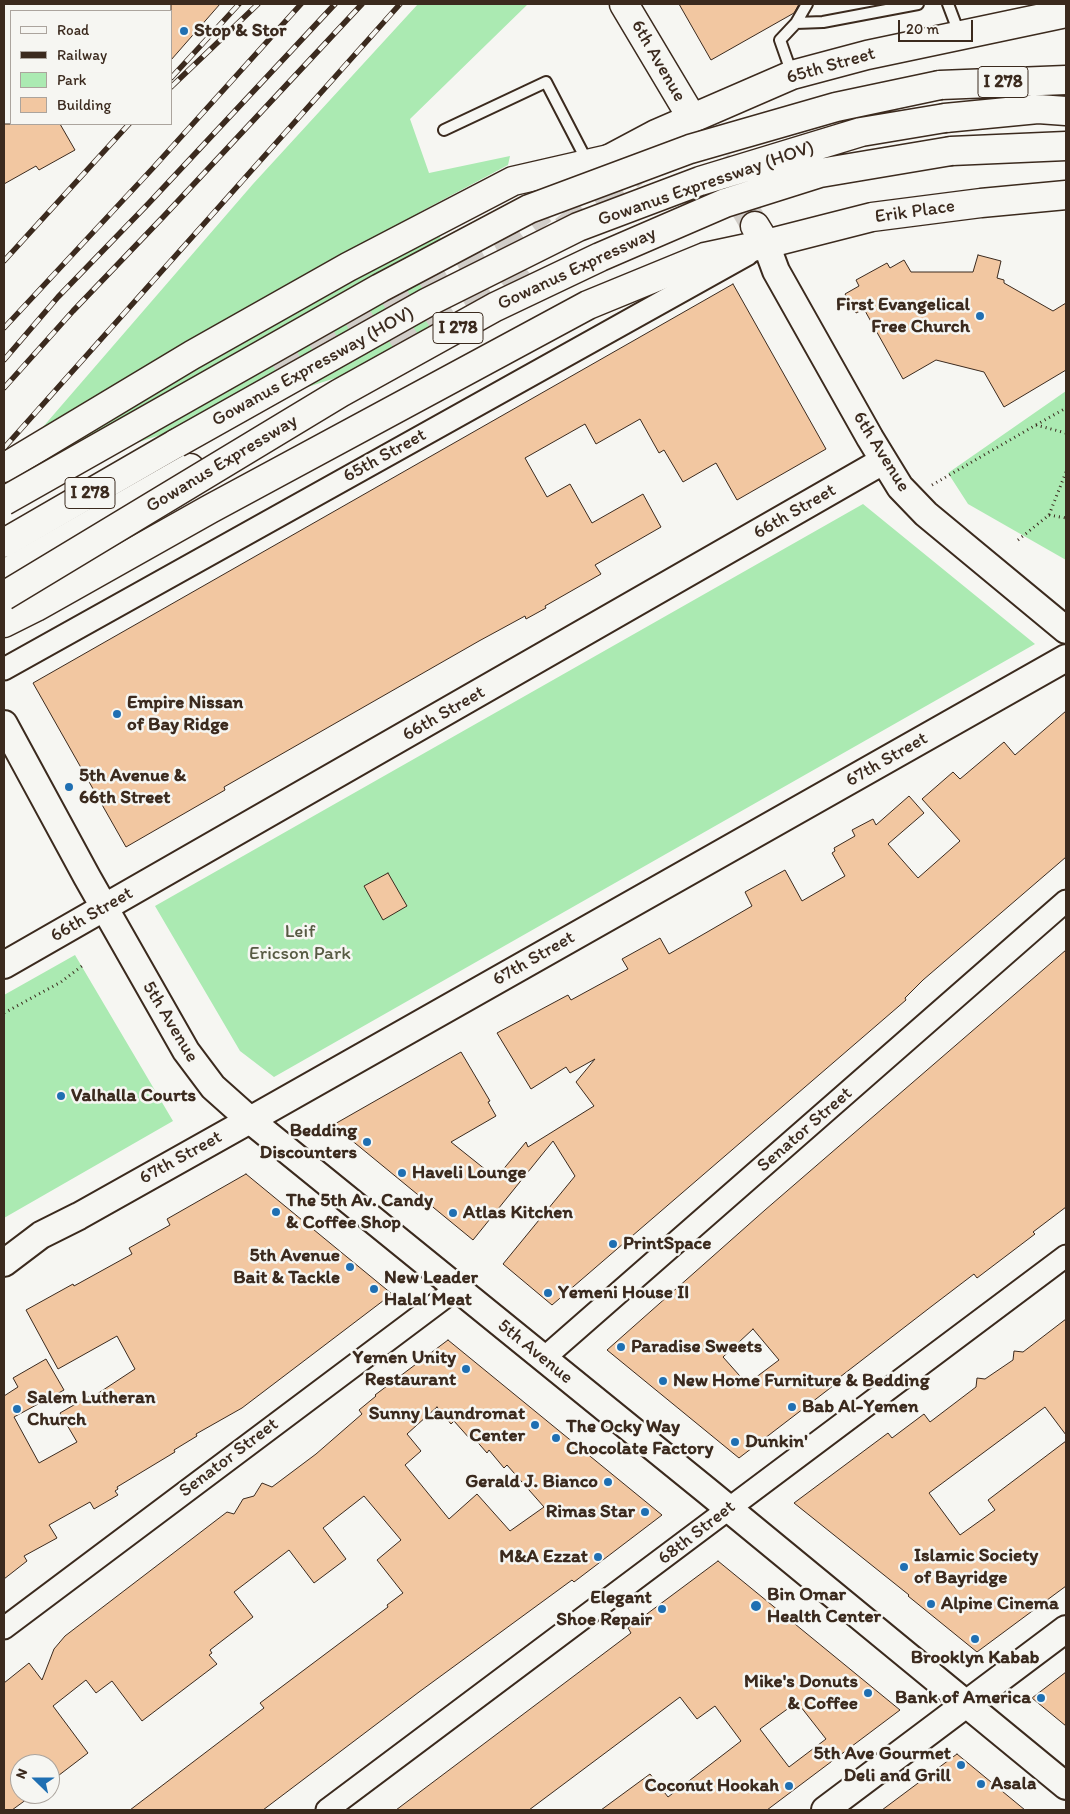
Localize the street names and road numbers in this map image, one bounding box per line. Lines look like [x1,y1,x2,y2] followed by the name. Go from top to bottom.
[625,16,691,106] street label: 6th Avenue
[784,42,878,90] street label: 65th Street
[978,66,1028,98] road number: I 278
[595,136,817,232] street label: Gowanus Expressway (HOV)
[874,195,956,229] street label: Erik Place
[494,222,660,316] street label: Gowanus Expressway
[208,302,418,432] street label: Gowanus Expressway (HOV)
[433,312,483,343] road number: I 278
[847,408,915,496] street label: 6th Avenue
[142,410,302,518] street label: Gowanus Expressway
[340,424,430,488] street label: 65th Street
[65,478,115,508] road number: I 278
[750,479,840,545] street label: 66th Street
[399,681,489,747] street label: 66th Street
[842,727,932,793] street label: 67th Street
[47,882,137,948] street label: 66th Street
[489,926,579,992] street label: 67th Street
[137,977,203,1067] street label: 5th Avenue
[753,1082,857,1178] street label: Senator Street
[136,1126,226,1190] street label: 67th Street
[493,1315,577,1389] street label: 5th Avenue
[175,1413,283,1503] street label: Senator Street
[654,1496,740,1570] street label: 68th Street

